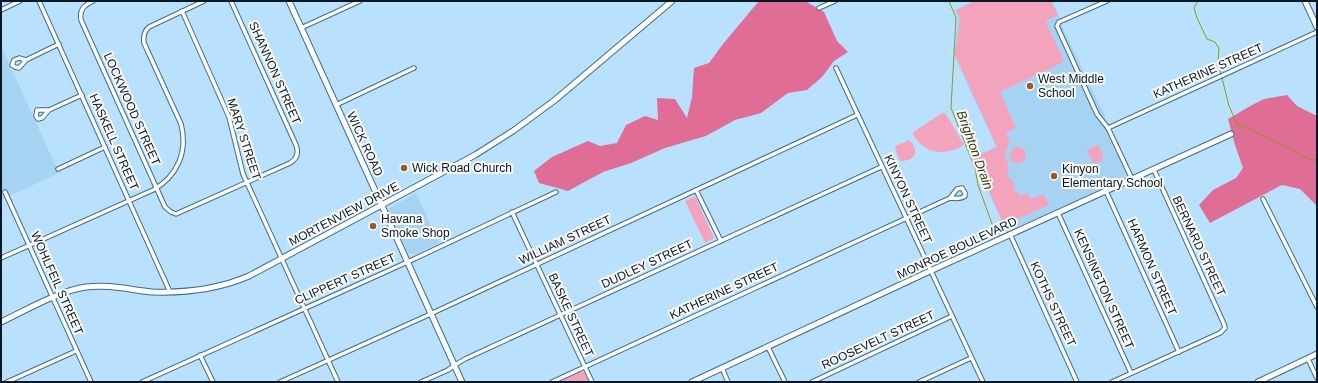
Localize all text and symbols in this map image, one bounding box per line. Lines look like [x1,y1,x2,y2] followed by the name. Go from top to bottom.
[246,20,304,127] street label: SHANNON STREET
[1151,40,1266,101] street label: KATHERINE STREET
[101,50,163,168] street label: LOCKWOOD STREET
[1038,72,1104,100] place label: West Middle School
[1025,81,1035,91] marker: West Middle School
[86,92,142,193] street label: HASKELL STREET
[224,96,264,182] street label: MARY STREET
[954,108,996,192] water label: Brighton Drain
[344,110,386,179] street label: WICK ROAD
[881,152,935,246] street label: KINYON STREET
[412,161,512,175] place label: Wick Road Church
[1062,162,1163,190] place label: Kinyon Elementary School
[399,163,409,173] marker: Wick Road Church
[1049,171,1059,181] marker: Kinyon Elementary School
[287,179,401,249] street label: MORTENVIEW DRIVE
[1170,193,1229,299] street label: BERNARD STREET
[381,212,450,240] place label: Havana Smoke Shop
[517,212,614,267] street label: WILLIAM STREET
[895,214,1019,282] street label: MONROE BOULEVARD
[1124,217,1180,318] street label: HARMON STREET
[368,221,378,231] marker: Havana Smoke Shop
[1071,227,1137,352] street label: KENSINGTON STREET
[28,229,86,337] street label: WOHLFEIL STREET
[599,236,695,291] street label: DUDLEY STREET
[292,250,398,308] street label: CLIPPERT STREET
[667,259,781,322] street label: KATHERINE STREET
[1027,259,1079,349] street label: KOTHS STREET
[545,271,597,360] street label: BASKE STREET
[819,307,937,372] street label: ROOSEVELT STREET

